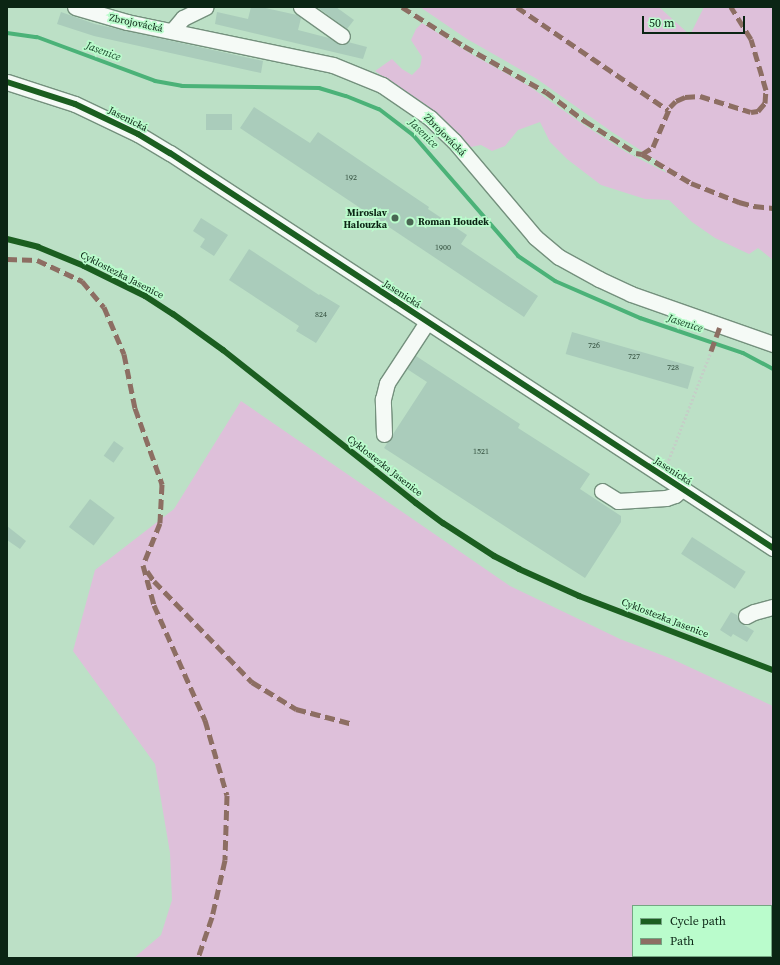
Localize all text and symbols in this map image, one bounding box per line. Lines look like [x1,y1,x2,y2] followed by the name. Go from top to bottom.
[644,8,747,34] scale bar
[108,11,164,35] street label: Zbrojovácká
[649,15,675,31] text: 50 m
[84,40,122,64] water label: Jasenice
[106,104,150,134] street label: Jasenická
[421,111,469,159] street label: Zbrojovácká
[406,117,440,151] water label: Jasenice
[345,173,357,183] house number: 192
[343,206,387,230] place label: Miroslav Halouzka
[390,213,400,223] marker: Miroslav Halouzka
[418,216,489,228] place label: Roman Houdek
[405,217,415,227] marker: Roman Houdek
[435,243,451,253] house number: 1900
[78,249,166,301] street label: Cyklostezka Jasenice
[381,277,423,311] street label: Jasenická
[315,310,327,320] house number: 824
[666,312,704,336] water label: Jasenice
[588,341,600,351] house number: 726
[628,352,640,362] house number: 727
[667,363,679,373] house number: 728
[345,433,425,499] street label: Cyklostezka Jasenice
[473,447,489,457] house number: 1521
[652,454,694,488] street label: Jasenická
[620,596,710,640] street label: Cyklostezka Jasenice
[632,905,772,957] legend
[670,913,726,929] text: Cycle path
[670,933,694,949] text: Path

